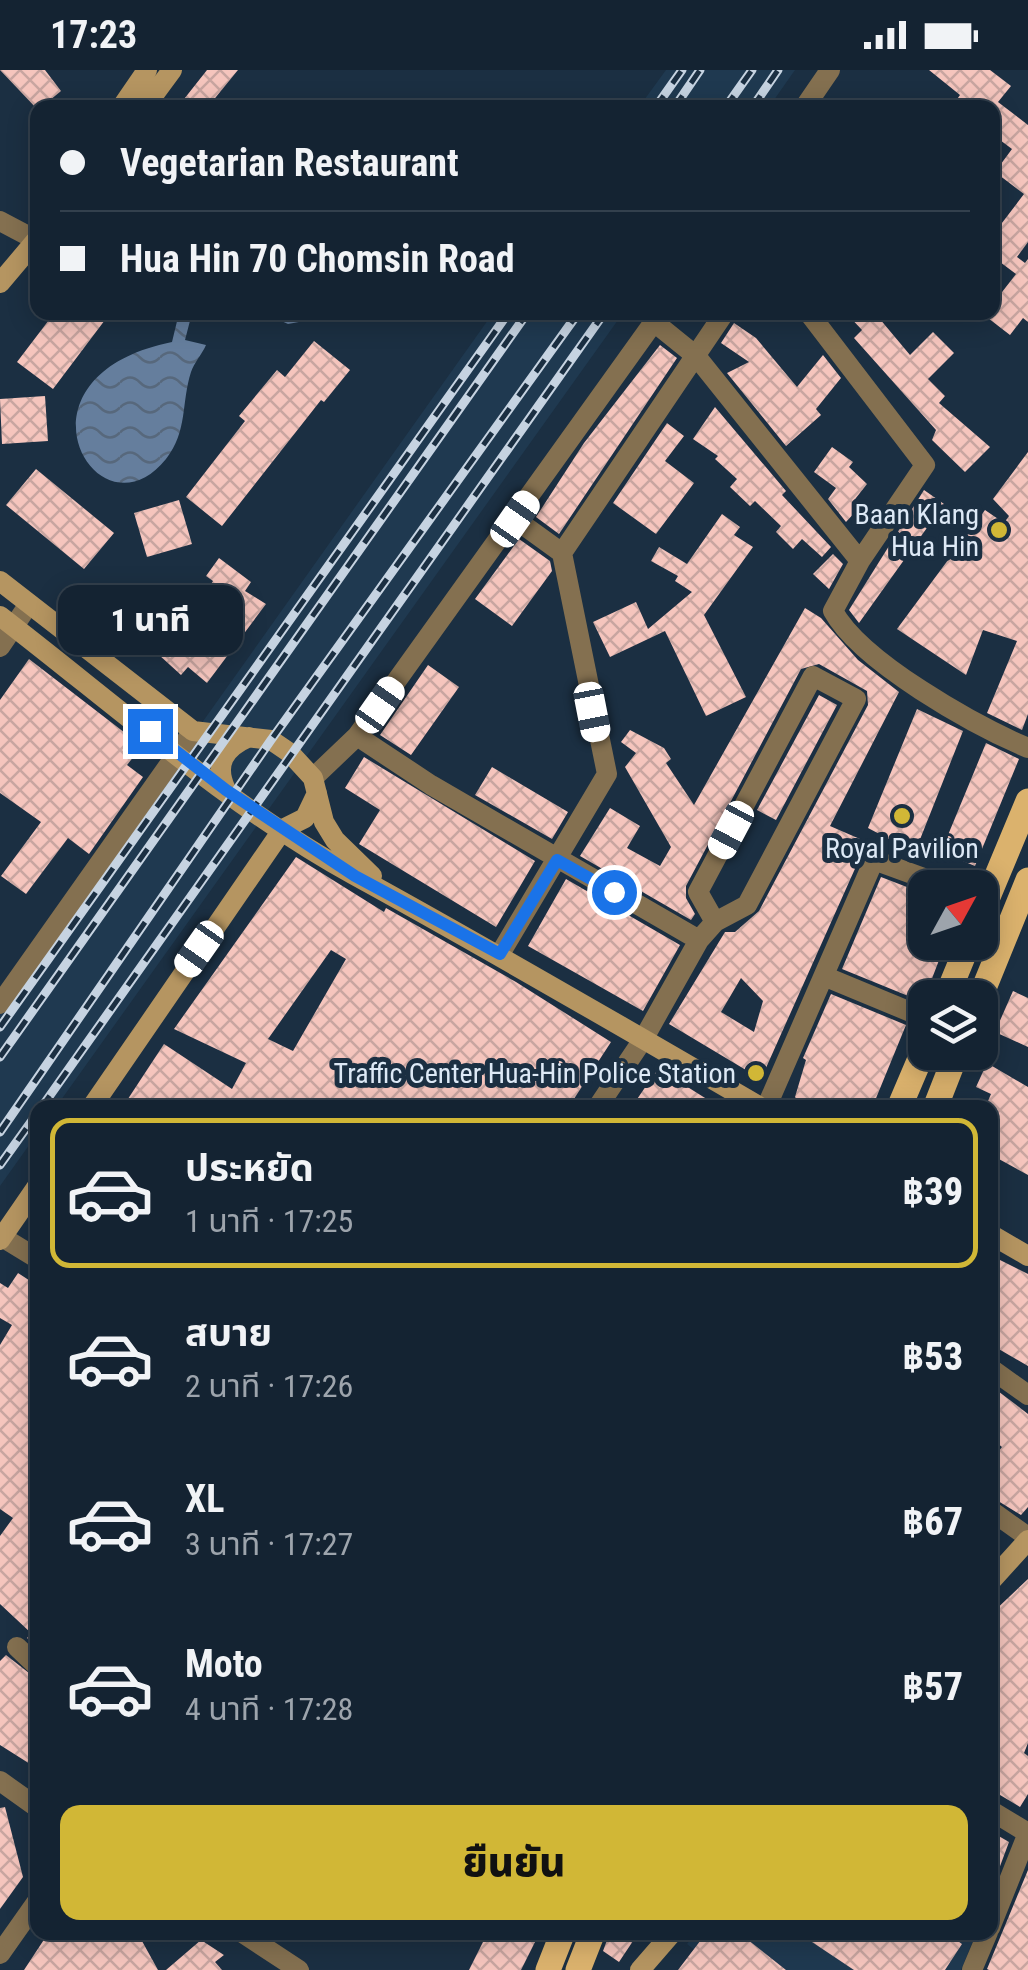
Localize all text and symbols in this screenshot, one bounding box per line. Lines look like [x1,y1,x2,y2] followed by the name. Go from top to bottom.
[50,13,137,57] text: 17:23
[120,141,459,185] text: Vegetarian Restaurant
[120,237,515,281] text: Hua Hin 70 Chomsin Road
[486,486,544,552] car
[854,498,979,563] place label: Baan Klang Hua Hin
[988,519,1010,541] marker: Baan Klang Hua Hin
[58,586,242,656] callout: 1 นาที
[111,601,190,639] text: 1 นาที
[351,672,409,738] car
[572,680,612,744] car
[128,709,173,754] route end
[704,796,758,864] car
[891,805,913,827] marker: Royal Pavilion
[825,832,979,865] place label: Royal Pavilion
[592,870,637,915] route start
[908,870,998,960] north arrow
[908,870,998,1070] map controls
[170,916,228,982] car
[908,980,998,1070] button: layers
[334,1057,736,1090] place label: Traffic Center Hua-Hin Police Station
[745,1062,767,1084] marker: Traffic Center Hua-Hin Police Station
[185,1146,314,1190] text: ประหยัด
[65,1148,155,1238] icon: car
[902,1170,963,1214] text: ฿39
[185,1202,353,1240] text: 1 นาที · 17:25
[185,1311,272,1355] text: สบาย
[65,1313,155,1403] icon: car
[902,1335,963,1379] text: ฿53
[185,1367,353,1405] text: 2 นาที · 17:26
[185,1477,224,1521] text: XL
[65,1478,155,1568] icon: car
[902,1500,963,1544] text: ฿67
[185,1525,353,1563] text: 3 นาที · 17:27
[185,1642,263,1686] text: Moto
[65,1643,155,1733] icon: car
[902,1665,963,1709] text: ฿57
[185,1690,353,1728] text: 4 นาที · 17:28
[60,1805,968,1920] button: ยืนยัน

